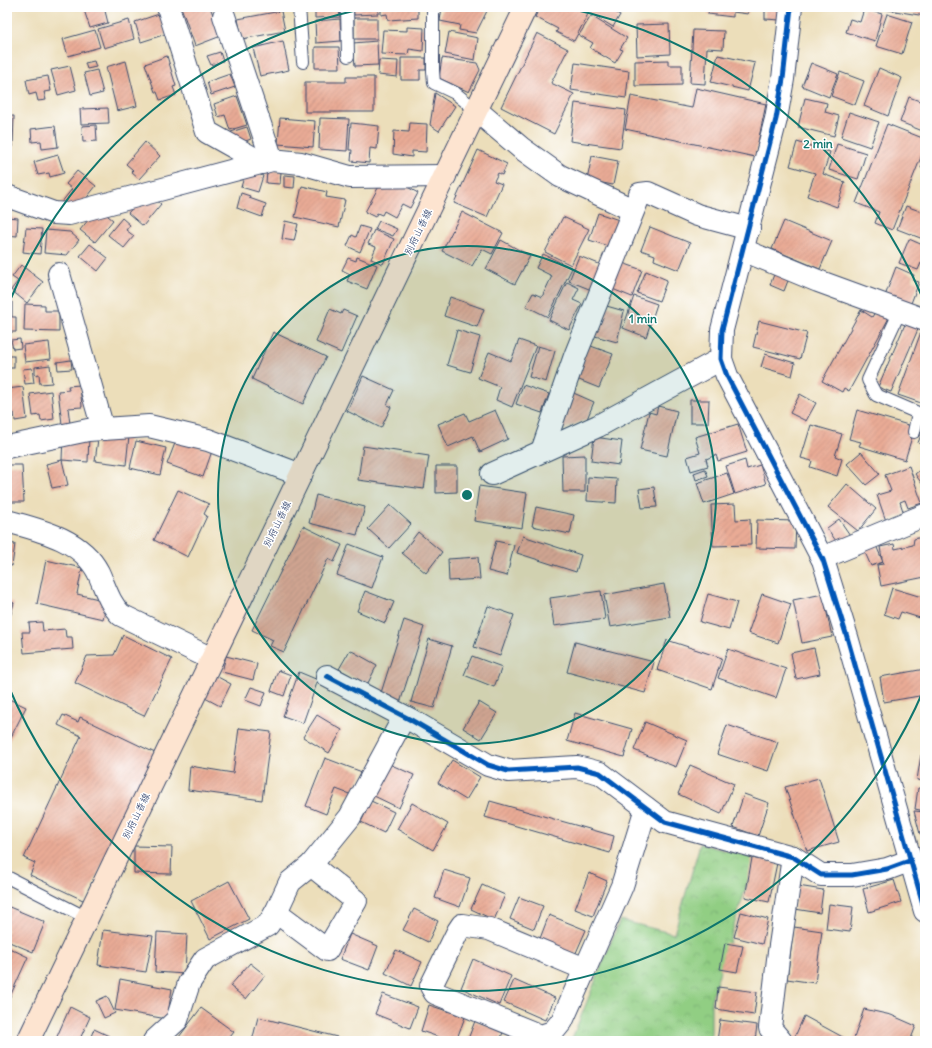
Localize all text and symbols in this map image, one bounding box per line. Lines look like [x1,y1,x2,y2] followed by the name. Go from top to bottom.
[803,136,833,151] text: 2 min
[401,207,435,257] street label: 別府山香線
[629,311,657,326] text: 1 min
[460,488,474,502] centre of rings
[260,499,294,549] street label: 別府山香線
[119,791,153,841] street label: 別府山香線

